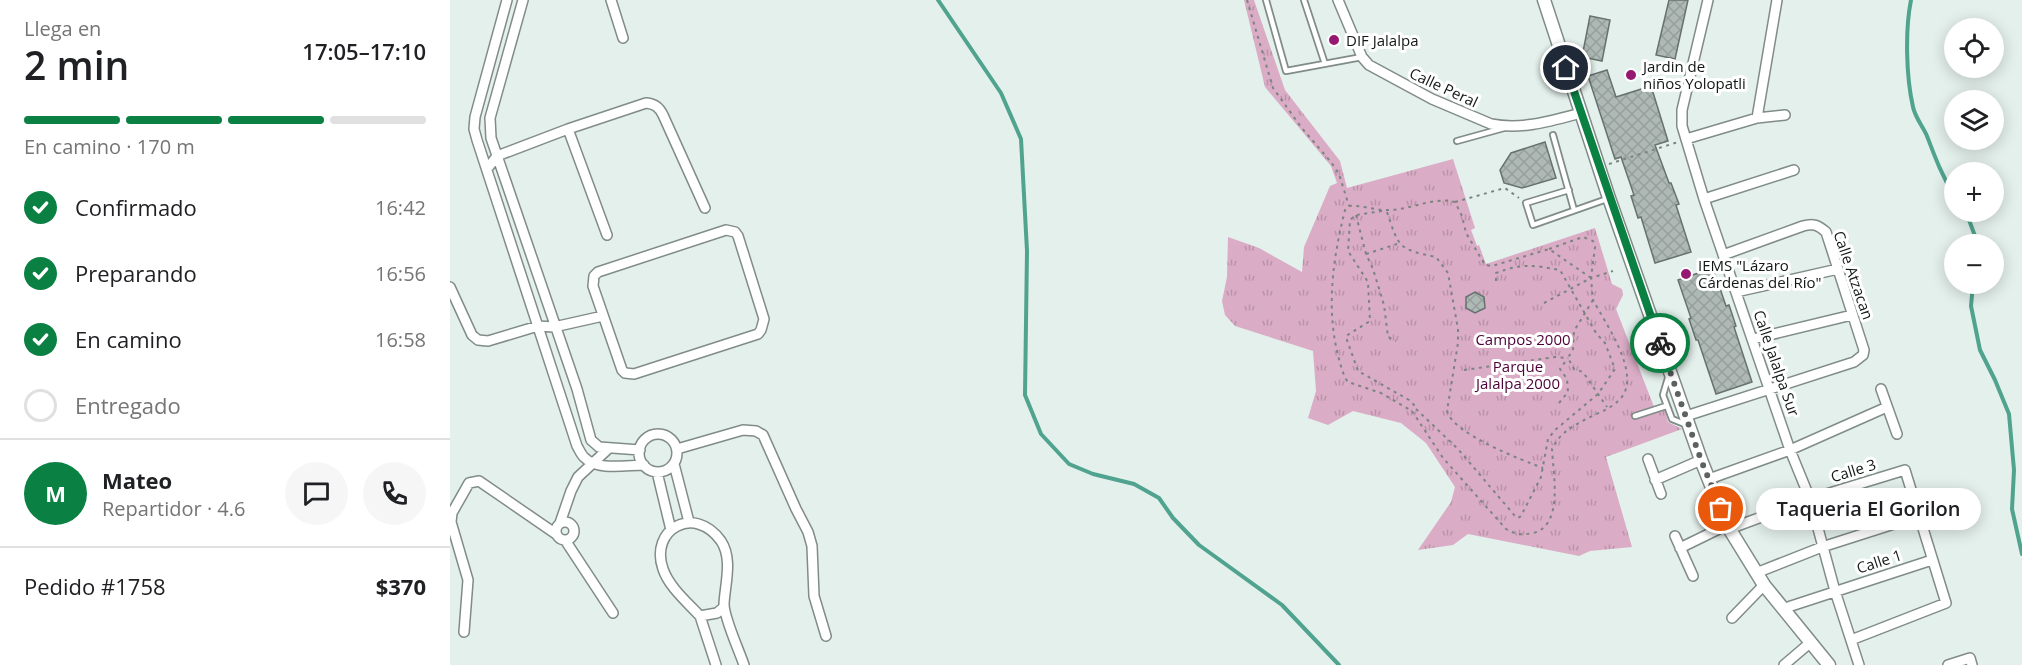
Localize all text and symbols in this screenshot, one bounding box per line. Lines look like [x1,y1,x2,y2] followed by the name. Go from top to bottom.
[24,15,101,42] text: Llega en
[1944,18,2004,294] map controls
[1944,18,2004,78] button: locate
[1346,30,1419,50] place label: DIF Jalalpa
[1327,33,1341,47] marker: DIF Jalalpa
[302,36,426,66] text: 17:05–17:10
[24,38,129,91] text: 2 min
[1540,42,1591,93] pin
[1549,51,1582,84] icon: home
[1641,56,1746,93] place label: Jardin de niños Yolopatli
[1407,62,1481,112] street label: Calle Peral
[1624,68,1638,82] marker: Jardin de niños Yolopatli
[1944,90,2004,150] button: layers
[24,133,195,160] text: En camino · 170 m
[1944,162,2004,222] button: +
[24,191,57,224] icon: check
[75,192,197,222] text: Confirmado
[375,194,426,221] text: 16:42
[1829,228,1879,322] street label: Calle Atzacan
[1944,234,2004,294] button: −
[1698,255,1821,292] place label: IEMS "Lázaro Cárdenas del Río"
[24,257,57,290] icon: check
[75,258,197,288] text: Preparando
[375,260,426,287] text: 16:56
[1679,267,1693,281] marker: IEMS "Lázaro Cárdenas del Río"
[1749,307,1805,419] street label: Calle Jalalpa Sur
[1630,313,1690,373] courier
[24,323,57,356] icon: check
[75,324,182,354] text: En camino
[375,326,426,353] text: 16:58
[1644,327,1677,360] icon: bike
[1475,329,1571,349] park label: Campos 2000
[1474,356,1560,393] park label: Parque Jalalpa 2000
[75,390,181,420] text: Entregado
[1828,454,1878,486] street label: Calle 3
[285,462,348,525] button: chat
[363,462,426,525] button: phone
[102,465,172,495] text: Mateo
[45,478,66,508] text: M
[1695,483,1746,534] pin
[1757,488,1982,530] callout: Taqueria El Gorilon
[1704,492,1737,525] icon: bag
[102,495,246,522] text: Repartidor · 4.6
[1777,495,1960,522] text: Taqueria El Gorilon
[1854,544,1904,578] street label: Calle 1
[24,571,166,601] text: Pedido #1758
[376,571,426,601] text: $370

